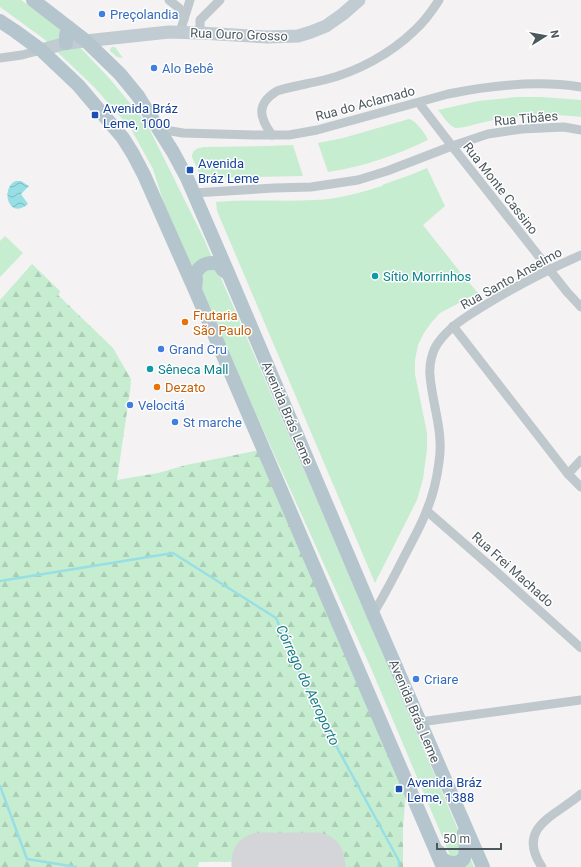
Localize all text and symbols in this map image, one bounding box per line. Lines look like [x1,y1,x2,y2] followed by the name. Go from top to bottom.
[110,7,179,22] place label: Preçolandia
[97,9,107,19] marker: Preçolandia
[525,16,565,56] north arrow
[190,25,288,44] street label: Rua Ouro Grosso
[547,29,561,39] text: N
[162,61,214,76] place label: Alo Bebê
[149,63,159,73] marker: Alo Bebê
[314,83,416,124] street label: Rua do Aclamado
[103,101,179,131] place label: Avenida Bráz Leme, 1000
[493,108,559,129] street label: Rua Tibães
[90,110,100,120] marker: Avenida Bráz Leme, 1000
[460,139,541,237] street label: Rua Monte Cassino
[198,156,259,186] place label: Avenida Bráz Leme
[185,165,195,175] marker: Avenida Bráz Leme
[458,244,564,312] street label: Rua Santo Anselmo
[383,269,471,284] place label: Sítio Morrinhos
[370,271,380,281] marker: Sítio Morrinhos
[193,308,251,338] place label: Frutaria São Paulo
[180,317,190,327] marker: Frutaria São Paulo
[169,342,227,357] place label: Grand Cru
[156,344,166,354] marker: Grand Cru
[259,359,316,467] street label: Avenida Brás Leme
[158,362,229,377] place label: Sêneca Mall
[145,364,155,374] marker: Sêneca Mall
[165,380,206,395] place label: Dezato
[152,382,162,392] marker: Dezato
[138,398,185,413] place label: Velocitá
[125,400,135,410] marker: Velocitá
[183,415,242,430] place label: St marche
[170,417,180,427] marker: St marche
[469,529,556,610] street label: Rua Frei Machado
[273,622,343,748] water label: Córrego do Aeroporto
[386,657,443,765] street label: Avenida Brás Leme
[424,672,458,687] place label: Criare
[411,674,421,684] marker: Criare
[407,775,483,805] place label: Avenida Bráz Leme, 1388
[394,784,404,794] marker: Avenida Bráz Leme, 1388
[437,825,501,851] scale bar
[443,832,470,846] text: 50 m

